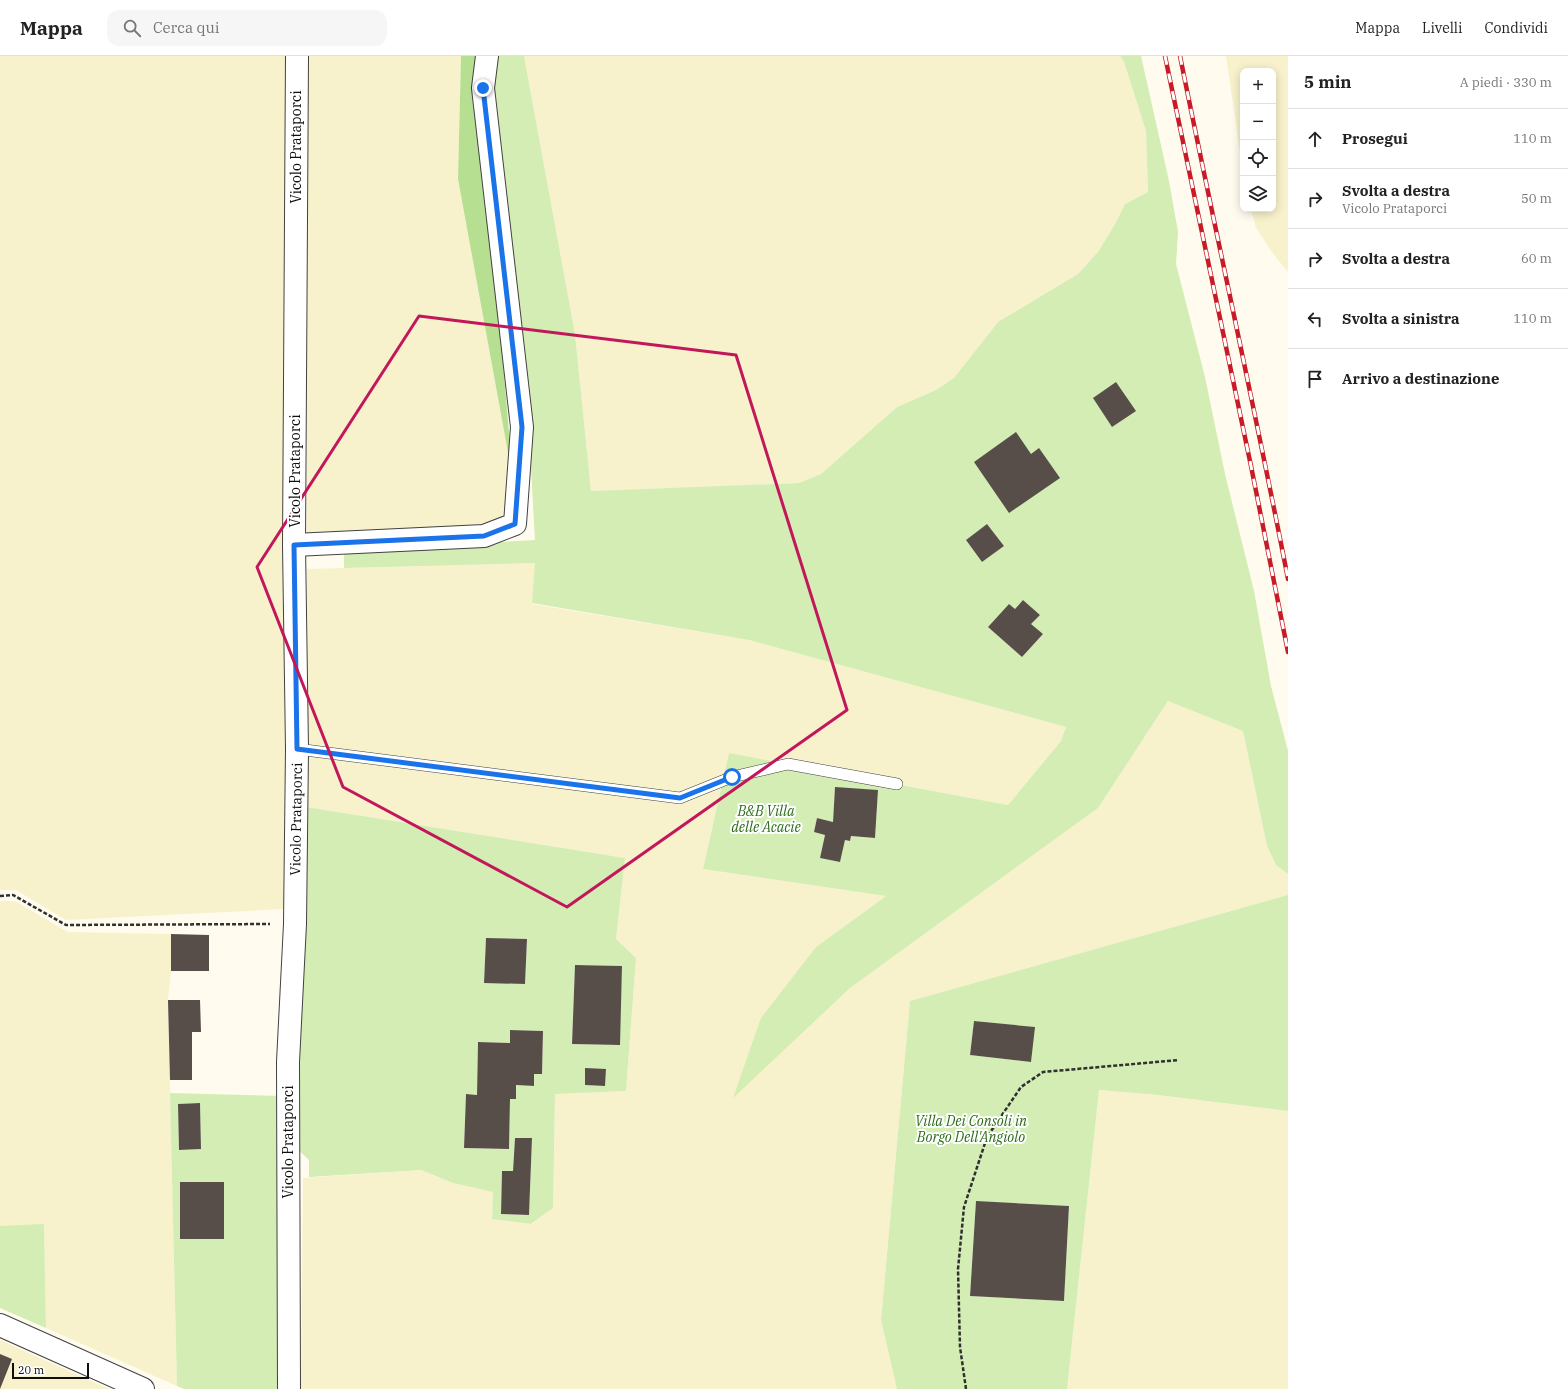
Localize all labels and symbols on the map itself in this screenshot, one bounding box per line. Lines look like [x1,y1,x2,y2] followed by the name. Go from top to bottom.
[474,79,492,97] route end
[287,90,305,204] street label: Vicolo Prataporci
[286,414,304,528] street label: Vicolo Prataporci
[286,762,306,876] street label: Vicolo Prataporci
[723,768,741,786] route start
[731,802,802,836] park label: B&B Villa delle Acacie
[279,1085,297,1199] street label: Vicolo Prataporci
[915,1112,1027,1146] park label: Villa Dei Consoli in Borgo Dell'Angiolo
[12,1361,89,1380] scale bar

